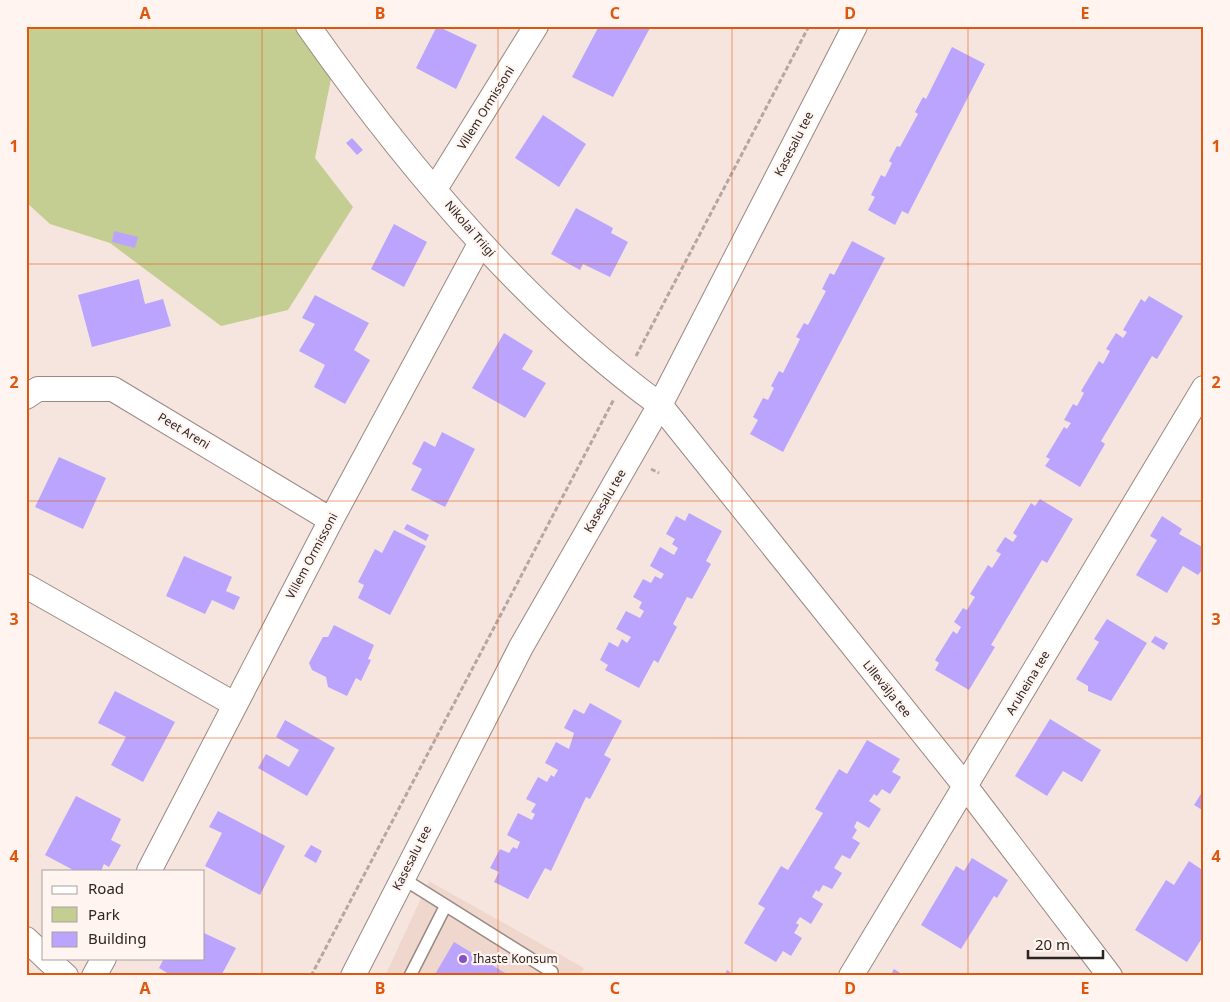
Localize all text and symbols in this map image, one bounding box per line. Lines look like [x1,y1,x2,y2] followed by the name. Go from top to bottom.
[139,2,151,24] text: A
[375,2,385,24] text: B
[610,2,620,24] text: C
[844,2,856,24] text: D
[1081,2,1090,24] text: E
[453,63,518,153] street label: Villem Ormissoni
[770,108,817,179] street label: Kasesalu tee
[9,135,19,157] text: 1
[1211,135,1221,157] text: 1
[441,197,500,261] street label: Nikolai Triigi
[9,371,19,393] text: 2
[1211,371,1221,393] text: 2
[155,408,213,453] street label: Peet Areni
[580,466,630,536] street label: Kasesalu tee
[282,510,341,602] street label: Villem Ormissoni
[9,608,19,630] text: 3
[1211,608,1221,630] text: 3
[1002,647,1054,718] street label: Aruheina tee
[859,657,916,721] street label: Lillevälja tee
[388,822,435,893] street label: Kasesalu tee
[9,845,19,867] text: 4
[1211,845,1221,867] text: 4
[42,870,205,960] legend
[88,878,124,898] text: Road
[88,904,120,924] text: Park
[1028,927,1102,959] scale bar
[88,928,146,948] text: Building
[1035,934,1070,954] text: 20 m
[473,950,558,967] place label: Ihaste Konsum
[457,953,469,965] marker: Ihaste Konsum
[139,977,151,999] text: A
[375,977,385,999] text: B
[610,977,620,999] text: C
[844,977,856,999] text: D
[1081,977,1090,999] text: E

